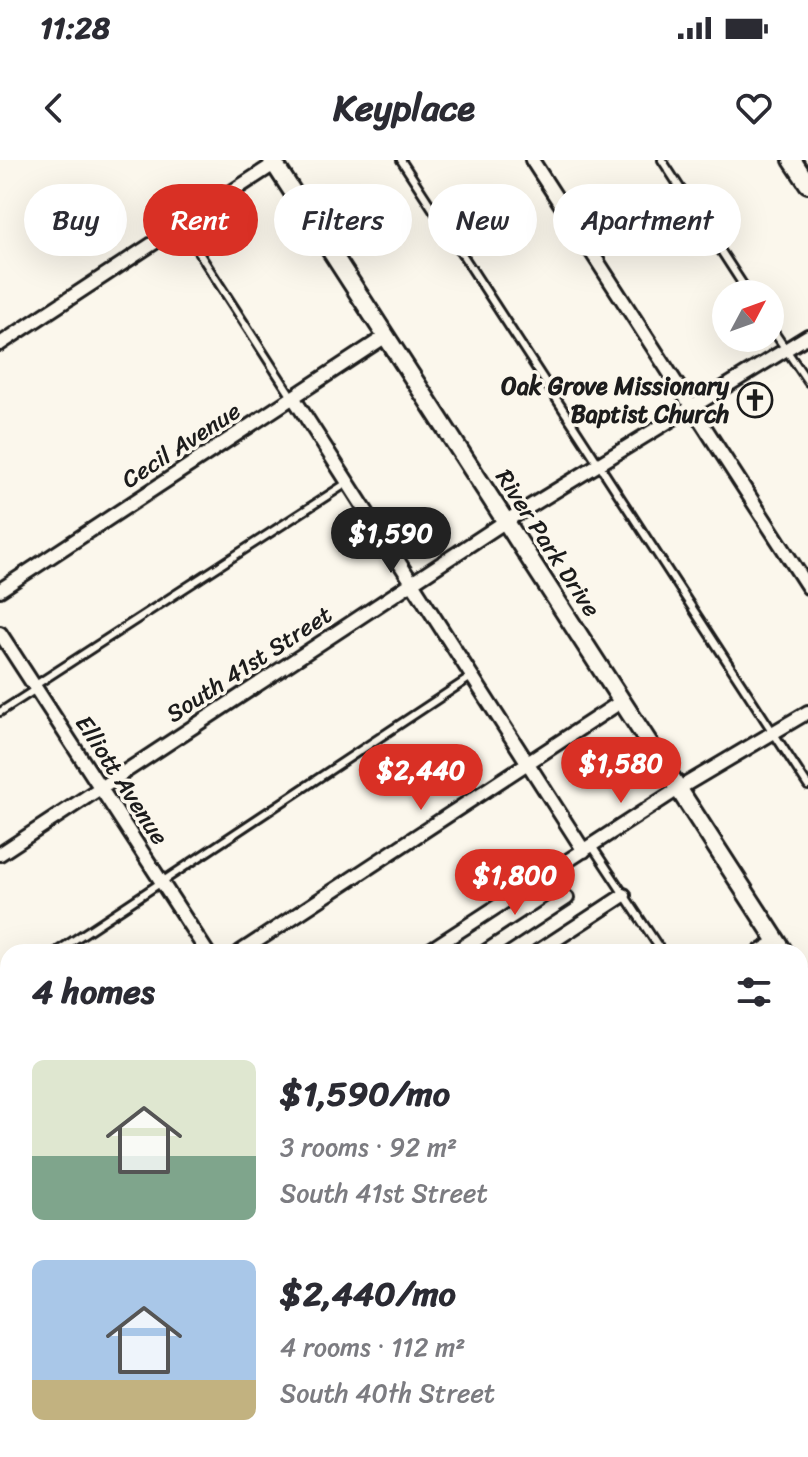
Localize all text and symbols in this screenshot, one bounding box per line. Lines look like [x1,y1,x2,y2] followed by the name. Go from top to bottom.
[40,1,110,55] text: 11:28
[333,76,475,140] text: Keyplace
[32,86,76,130] icon: back
[732,86,776,130] icon: heart
[24,184,127,256] chip: Buy
[143,184,258,256] chip: Rent
[274,184,412,256] chip: Filters
[428,184,537,256] chip: New
[553,184,741,256] chip: Apartment
[712,280,784,352] north arrow
[712,280,784,352] map controls
[501,365,730,435] place label: Oak Grove Missionary Baptist Church
[736,381,774,419] church icon: Oak Grove Missionary Baptist Church
[113,390,249,500] street label: Cecil Avenue
[484,460,612,626] street label: River Park Drive
[326,507,456,575] pin: $1,590
[349,510,433,556] text: $1,590
[157,594,341,734] street label: South 41st Street
[64,706,180,854] street label: Elliott Avenue
[556,737,686,805] pin: $1,580
[579,740,663,786] text: $1,580
[356,744,486,812] pin: $2,440
[377,747,465,793] text: $2,440
[450,849,580,917] pin: $1,800
[473,852,557,898] text: $1,800
[32,962,155,1022] text: 4 homes
[732,970,776,1014] icon: filters
[280,1064,450,1124] text: $1,590/mo
[96,1092,192,1188] icon: home
[280,1124,457,1170] text: 3 rooms · 92 m²
[280,1170,488,1216] text: South 41st Street
[280,1264,456,1324] text: $2,440/mo
[96,1292,192,1388] icon: home
[280,1324,465,1370] text: 4 rooms · 112 m²
[280,1370,495,1416] text: South 40th Street

